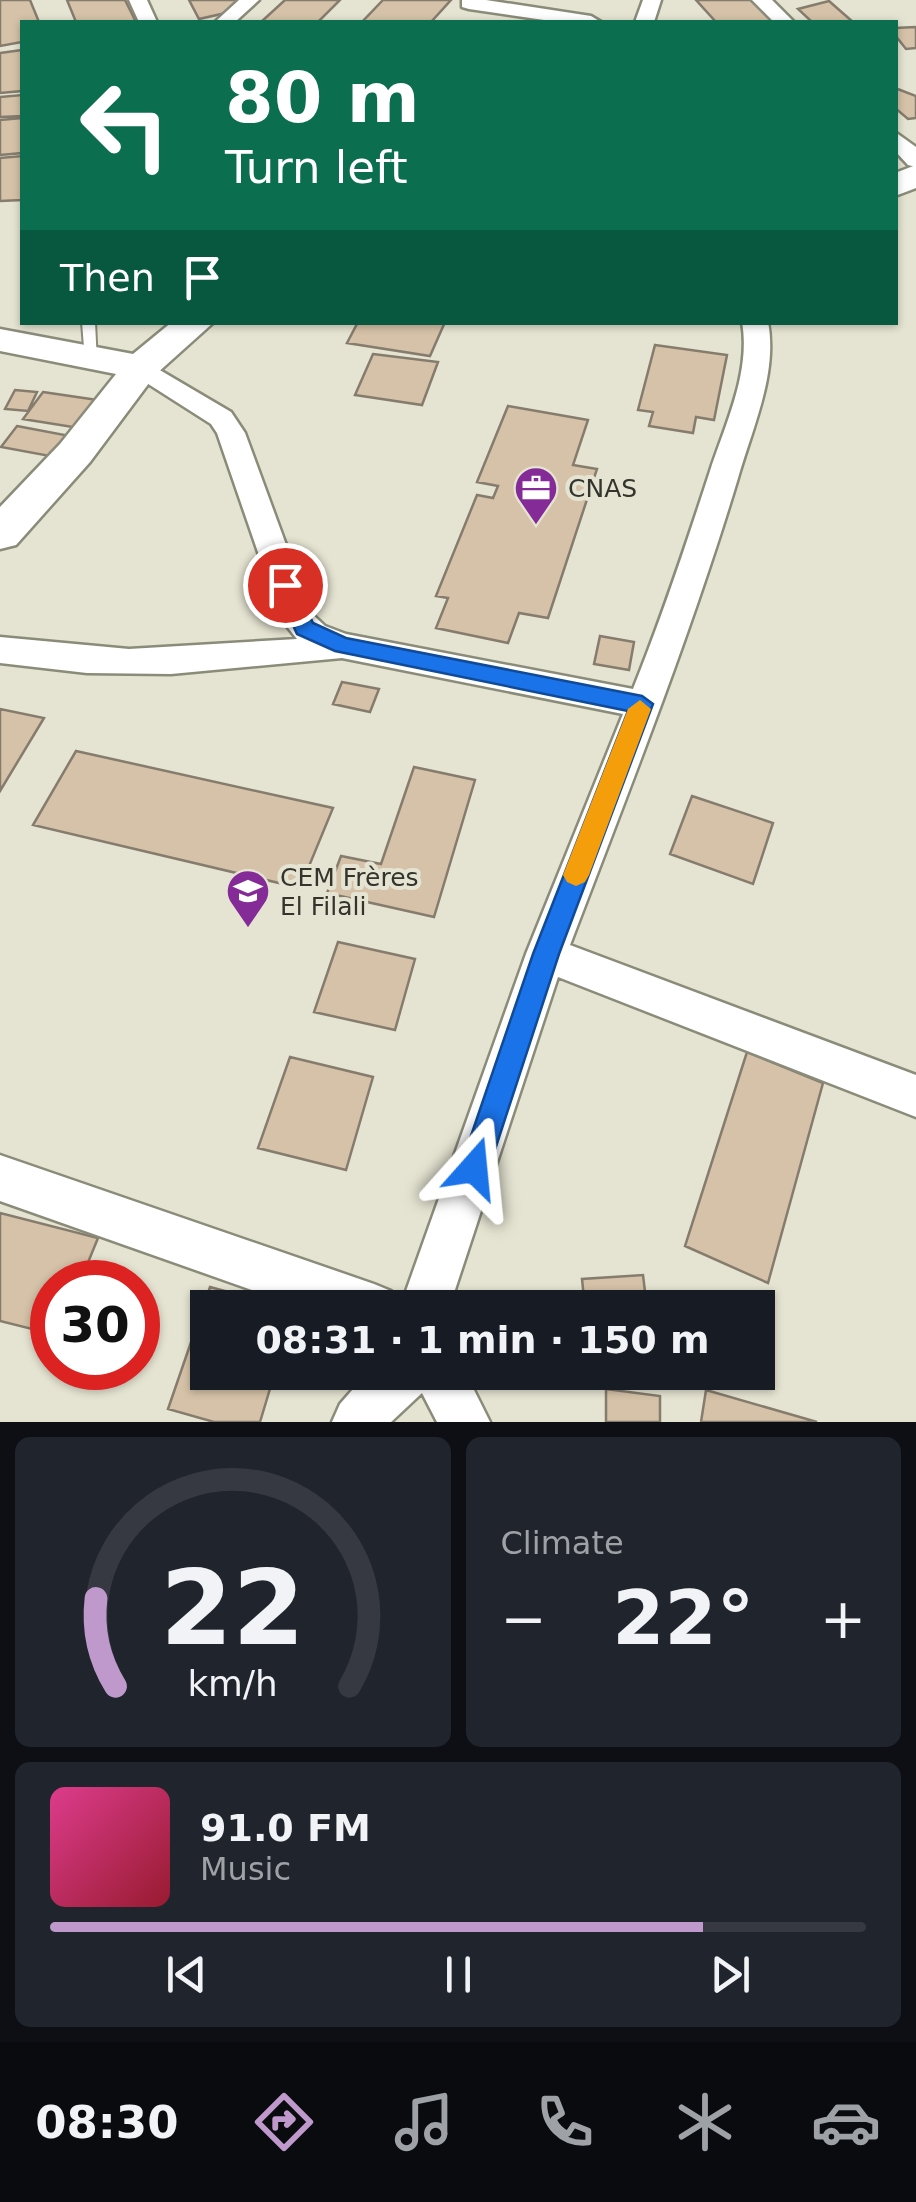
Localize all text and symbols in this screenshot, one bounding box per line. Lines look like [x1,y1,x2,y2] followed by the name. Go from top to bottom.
[225,57,420,139] text: 80 m
[60,60,190,190] icon: left
[225,141,408,194] text: Turn left
[175,250,230,305] icon: arrive
[60,256,155,300] text: Then
[513,465,559,526] office icon: CNAS
[568,474,637,503] place label: CNAS
[243,543,328,628] pin
[258,558,313,613] icon: arrive
[280,863,419,921] place label: CEM Frères El Filali
[225,868,271,929] school or university icon: CEM Frères El Filali
[422,1116,526,1220] position arrow
[30,1260,160,1390] speed limit sign: 30
[255,1318,710,1362] text: 08:31 · 1 min · 150 m
[501,1524,624,1562] text: Climate
[160,1547,305,1669] text: 22
[612,1574,754,1662] text: 22°
[501,1587,547,1651] text: −
[820,1587,866,1651] text: +
[188,1663,278,1704] text: km/h
[200,1806,371,1850] text: 91.0 FM
[200,1850,291,1888] text: Music
[159,1947,214,2002] icon: previous
[431,1947,486,2002] icon: pause
[703,1947,758,2002] icon: next
[249,2087,319,2157] icon: directions
[389,2087,459,2157] icon: music
[530,2087,600,2157] icon: phone
[670,2087,740,2157] icon: climate
[811,2087,881,2157] icon: car
[35,2096,178,2149] text: 08:30

